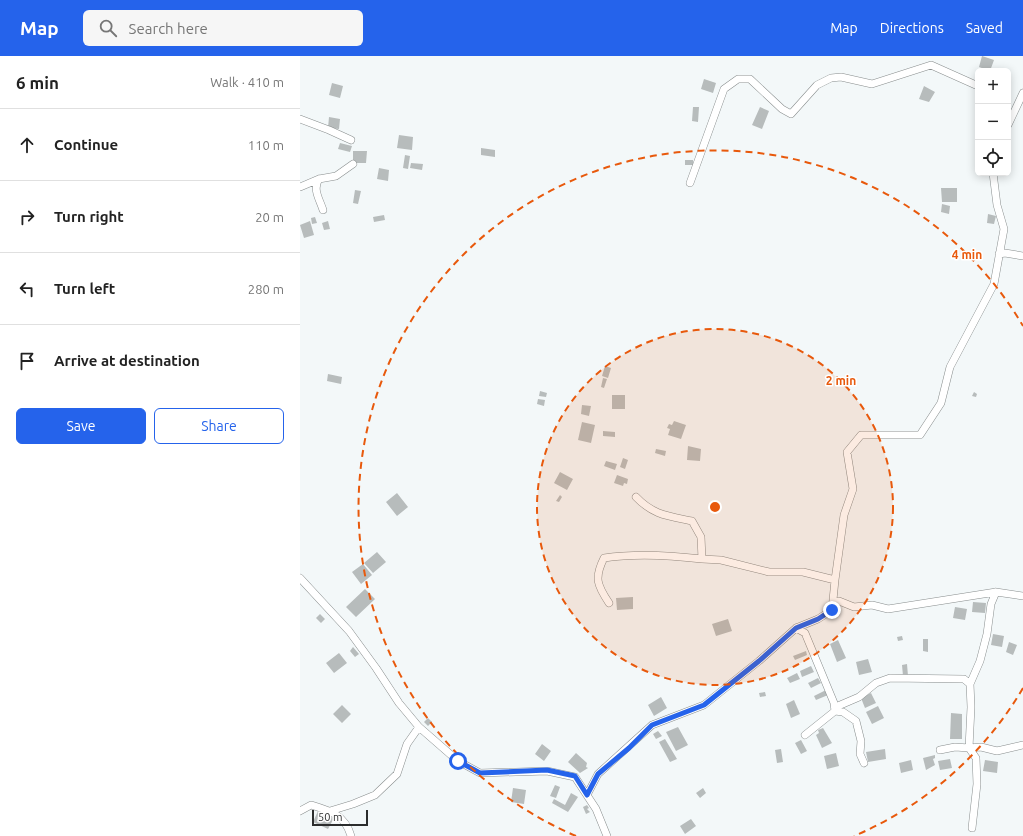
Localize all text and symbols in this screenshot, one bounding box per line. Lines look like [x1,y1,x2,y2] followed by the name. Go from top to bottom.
[83,10,363,46] search box
[20,17,59,39] text: Map
[97,17,119,39] icon: search
[129,20,208,37] text: Search here
[830,20,858,36] text: Map
[880,20,944,36] text: Directions
[966,20,1003,36] text: Saved
[975,68,1011,176] map controls
[975,68,1011,104] button: +
[16,73,59,92] text: 6 min
[210,75,284,89] text: Walk · 410 m
[975,104,1011,140] button: −
[16,134,38,156] icon: ahead
[54,136,118,153] text: Continue
[248,138,284,152] text: 110 m
[975,140,1011,176] button: locate
[16,206,38,228] icon: right
[54,208,124,225] text: Turn right
[255,210,284,224] text: 20 m
[952,248,982,261] text: 4 min
[16,278,38,300] icon: left
[54,280,115,297] text: Turn left
[248,282,284,296] text: 280 m
[16,350,38,372] icon: arrive
[54,352,200,369] text: Arrive at destination
[826,374,856,387] text: 2 min
[16,408,146,444] button: Save
[154,408,284,444] button: Share
[708,500,722,514] centre of rings
[823,601,841,619] route end
[449,752,467,770] route start
[312,808,368,827] scale bar
[318,811,342,823] text: 50 m

